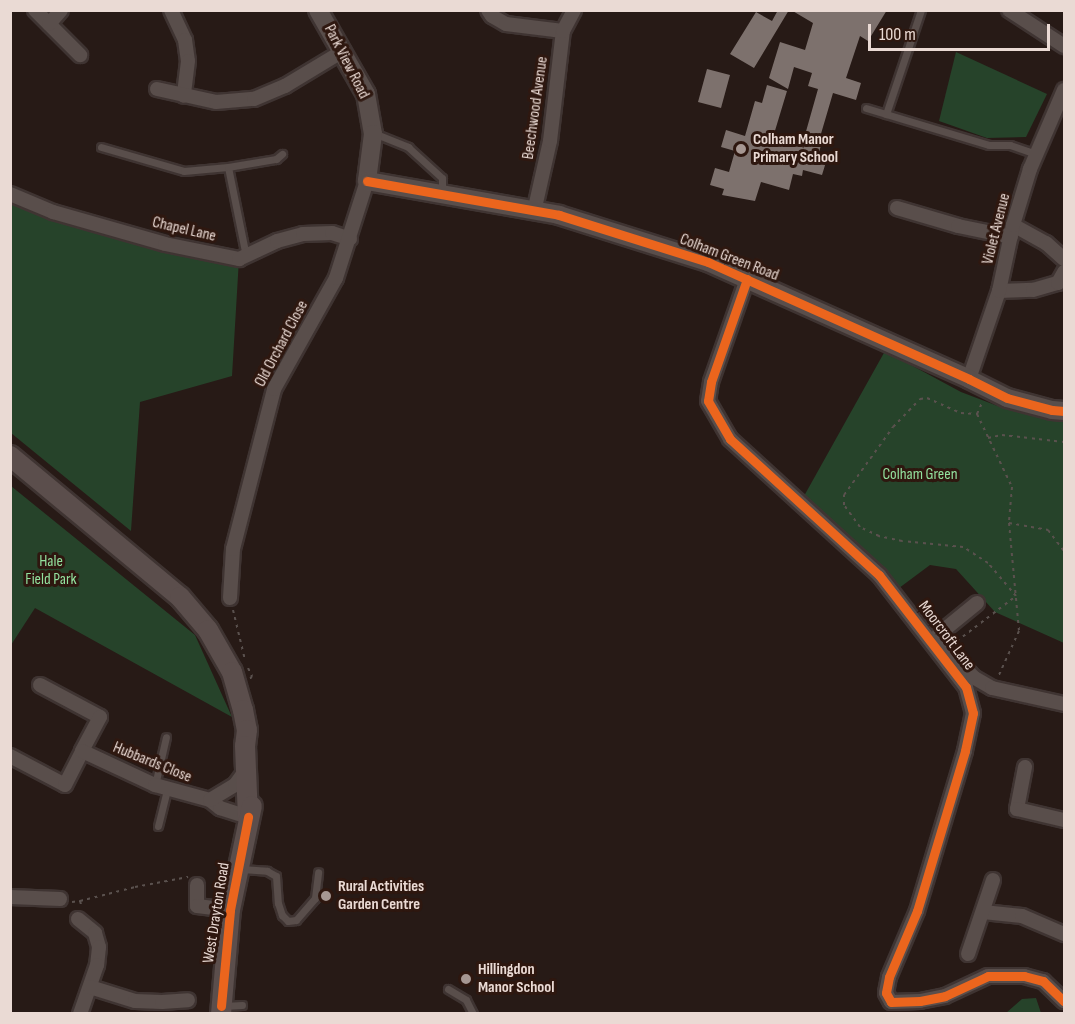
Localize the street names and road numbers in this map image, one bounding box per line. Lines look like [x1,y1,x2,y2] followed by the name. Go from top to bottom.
[319,22,373,102] street label: Park View Road
[519,55,553,161] street label: Beechwood Avenue
[979,191,1015,267] street label: Violet Avenue
[150,213,218,247] street label: Chapel Lane
[677,230,781,286] street label: Colham Green Road
[251,298,313,390] street label: Old Orchard Close
[914,598,978,674] street label: Moorcroft Lane
[110,739,194,787] street label: Hubbards Close
[200,861,234,965] street label: West Drayton Road

